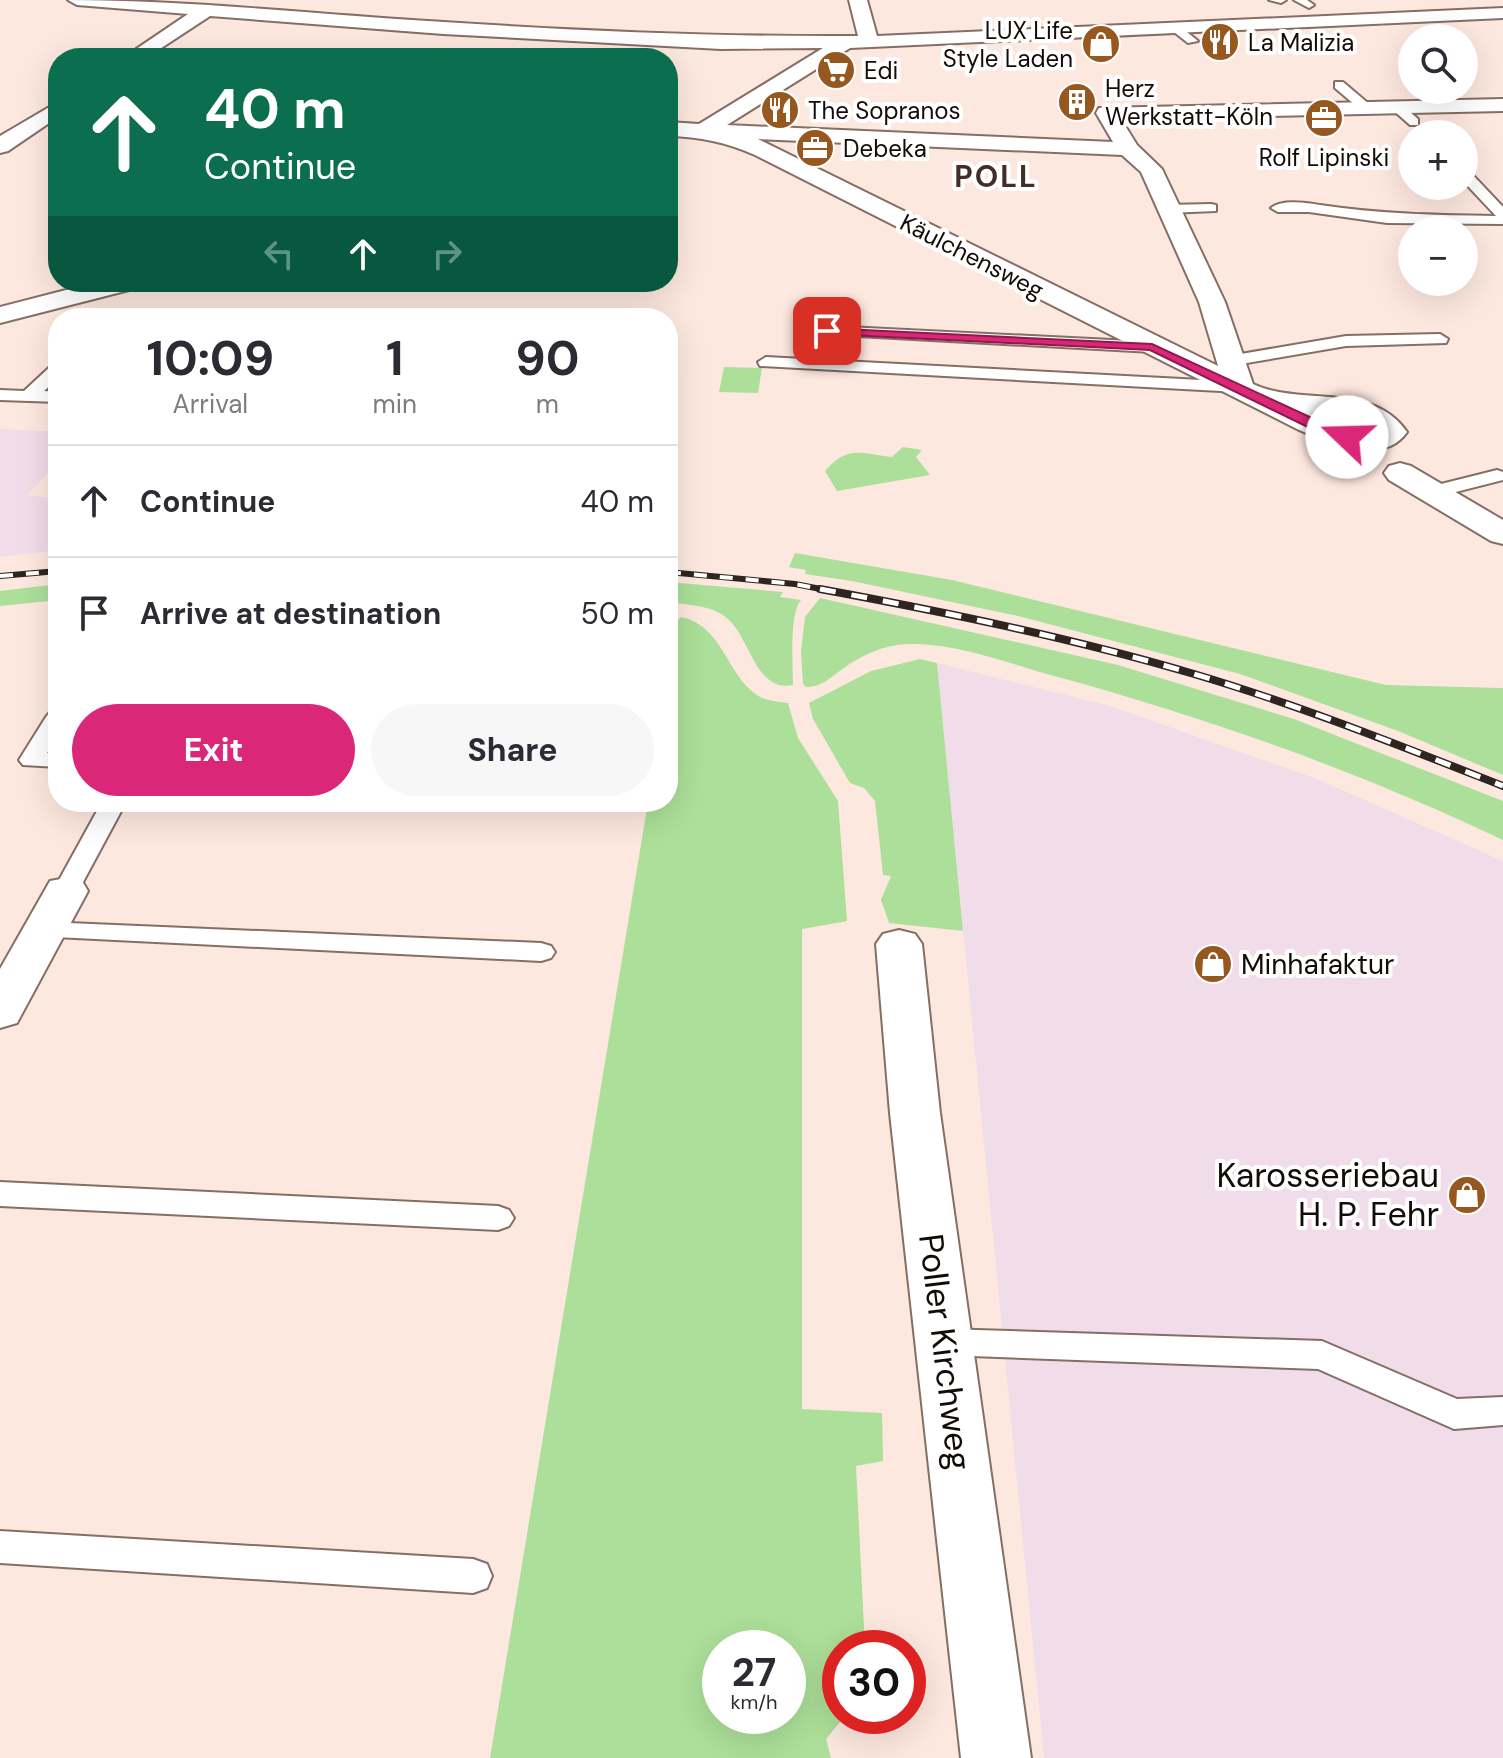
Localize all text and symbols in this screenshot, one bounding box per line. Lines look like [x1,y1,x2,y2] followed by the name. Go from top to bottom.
[943,15,1073,74] place label: LUX Life Style Laden
[1199,21,1241,63] restaurant icon: La Malizia
[1080,23,1122,65] shop icon: LUX Life Style Laden
[1398,24,1478,296] map controls
[1398,24,1478,104] button: search
[1248,27,1354,58] place label: La Malizia
[815,49,857,91] supermarket icon: Edi
[864,55,898,86] place label: Edi
[204,72,346,145] text: 40 m
[1105,73,1273,132] place label: Herz Werkstatt-Köln
[72,80,176,184] icon: ahead
[1056,81,1098,123] building icon: Herz Werkstatt-Köln
[759,89,801,131] restaurant icon: The Sopranos
[808,95,960,126] place label: The Sopranos
[1303,97,1345,139] office icon: Rolf Lipinski
[1398,120,1478,200] button: +
[794,127,836,169] office icon: Debeka
[843,133,927,164] place label: Debeka
[1259,142,1389,173] place label: Rolf Lipinski
[204,143,356,190] text: Continue
[954,157,1038,196] district label: POLL
[895,207,1049,305] street label: Käulchensweg
[1398,216,1478,296] button: −
[257,232,301,276] icon: left
[341,232,385,276] icon: ahead
[425,232,469,276] icon: right
[793,297,861,365] pin
[805,309,849,353] icon: arrive
[146,327,274,390] text: 10:09
[386,327,403,390] text: 1
[515,327,580,390] text: 90
[172,387,248,421] text: Arrival
[373,387,417,421] text: min
[536,387,559,421] text: m
[1305,395,1389,479] position arrow
[72,479,116,523] icon: ahead
[140,482,275,521] text: Continue
[581,482,654,521] text: 40 m
[72,591,116,635] icon: arrive
[140,594,441,633] text: Arrive at destination
[580,594,654,633] text: 50 m
[72,704,355,796] button: Exit
[371,704,654,796] button: Share
[1192,943,1234,985] shop icon: Minhafaktur
[1241,946,1394,983] place label: Minhafaktur
[1217,1153,1439,1237] place label: Karosseriebau H. P. Fehr
[1446,1174,1488,1216] shop icon: Karosseriebau H. P. Fehr
[908,1231,982,1473] street label: Poller Kirchweg
[822,1630,926,1734] speed limit sign: 30
[732,1646,776,1698] text: 27
[730,1689,778,1715] text: km/h

